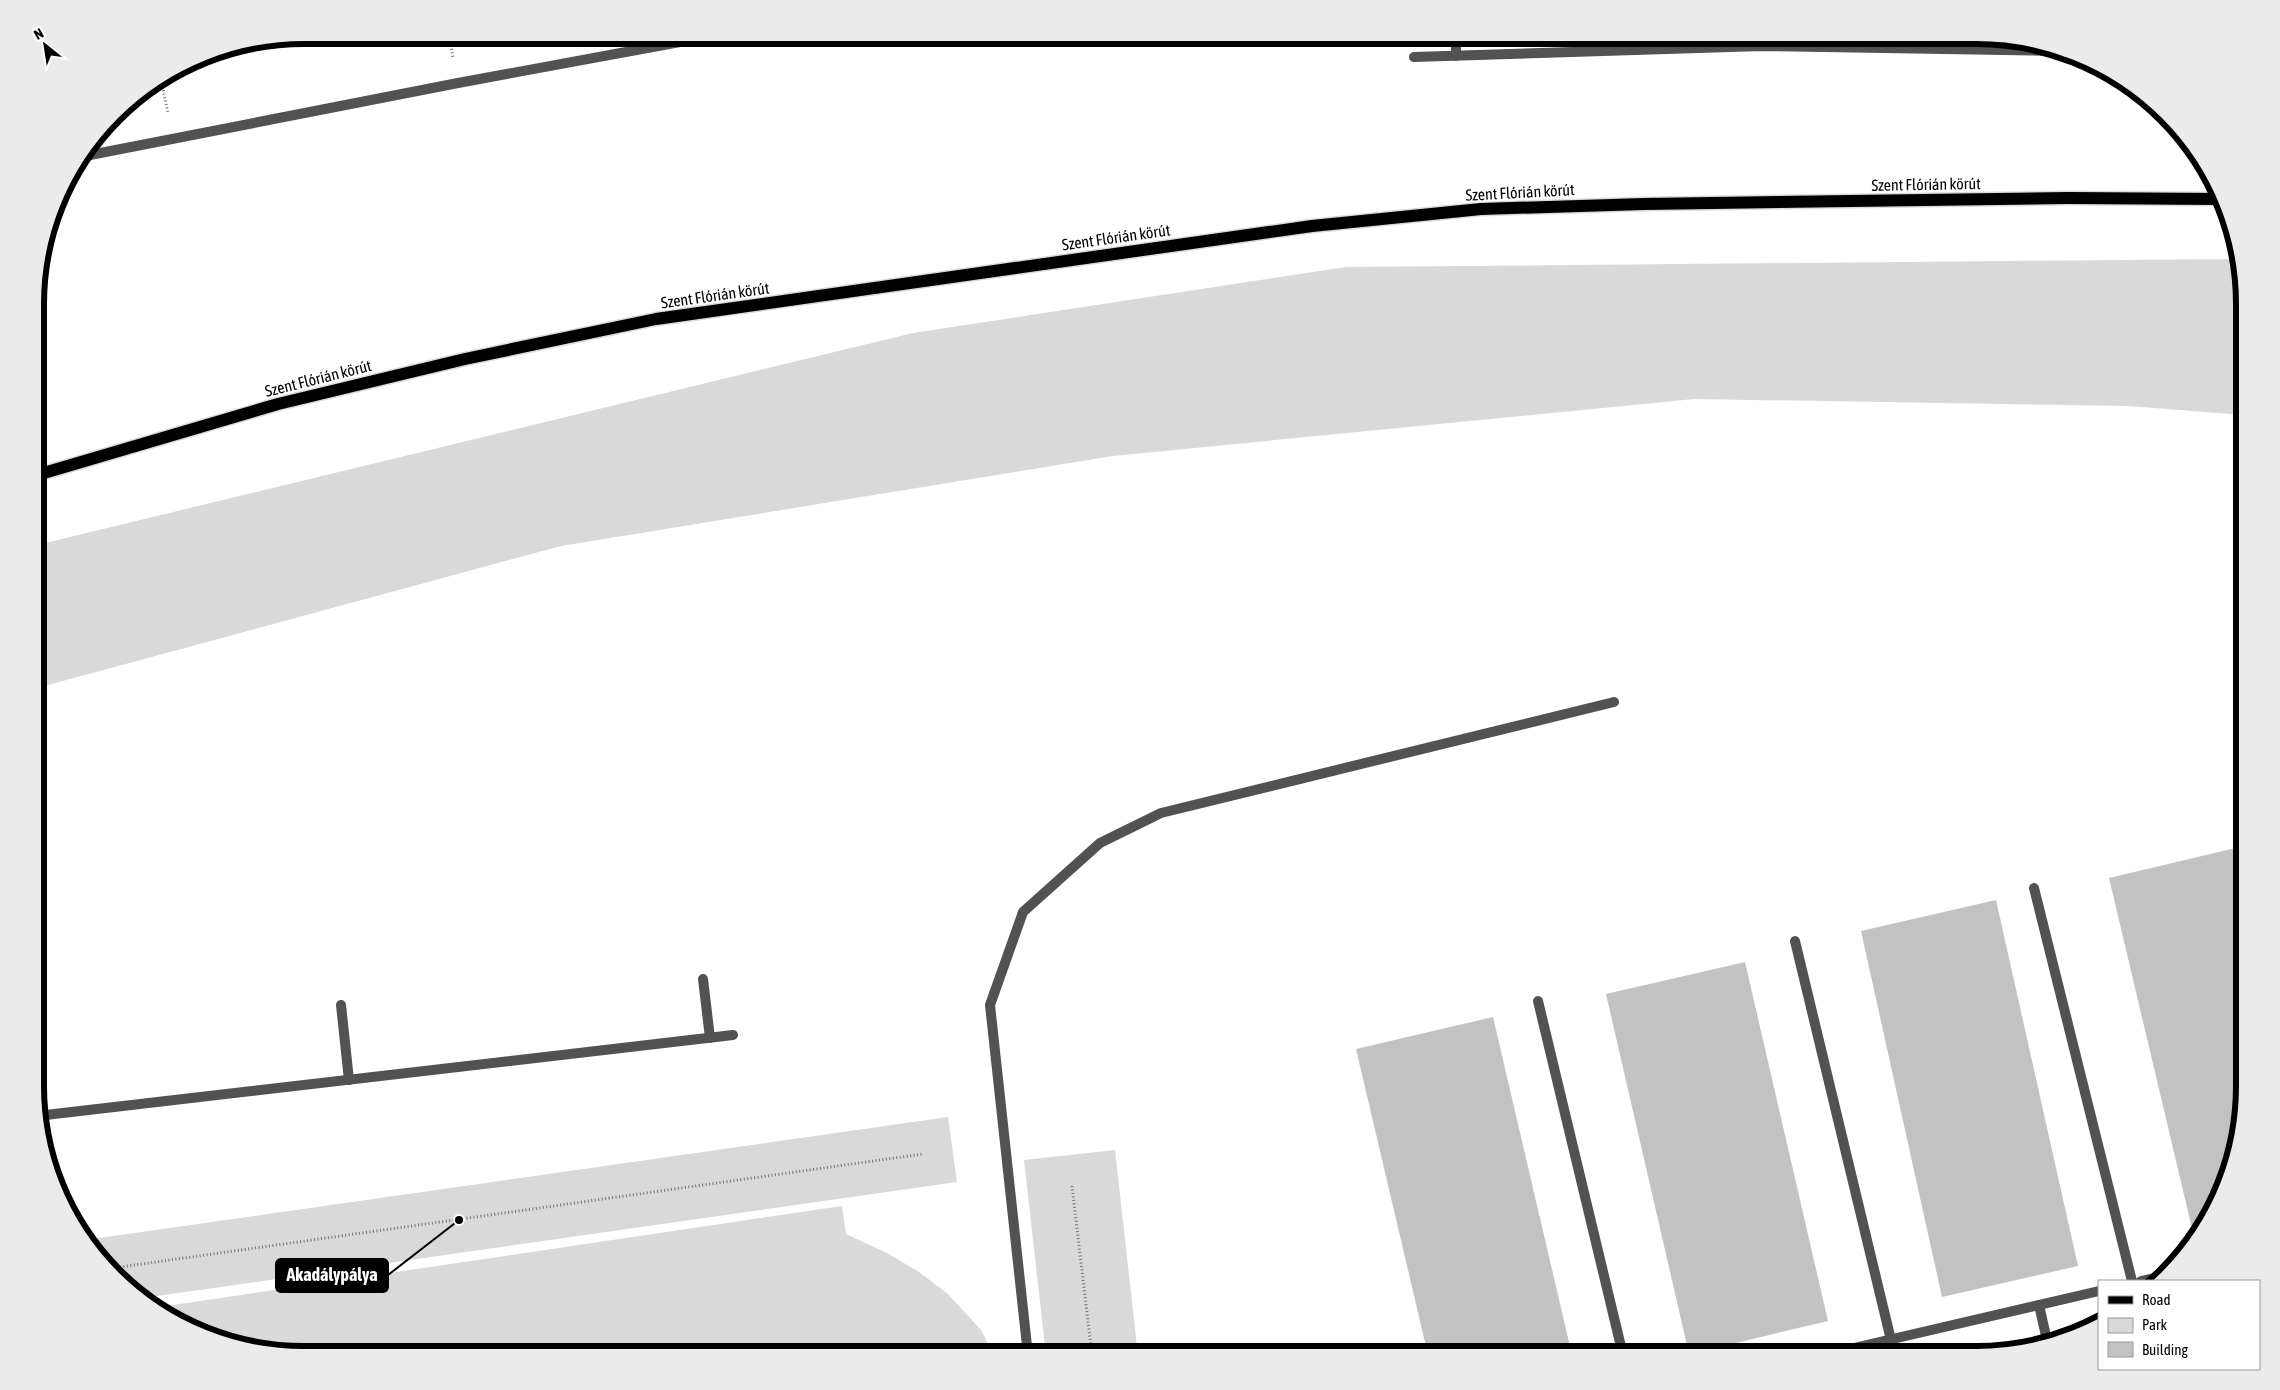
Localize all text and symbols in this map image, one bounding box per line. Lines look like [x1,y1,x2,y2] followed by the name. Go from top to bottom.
[20,20,70,70] north arrow
[31,25,46,43] text: N
[1871,174,1981,194] street label: Szent Flórián körút
[1465,180,1575,204] street label: Szent Flórián körút
[1061,220,1172,254] street label: Szent Flórián körút
[660,278,771,312] street label: Szent Flórián körút
[263,356,374,400] street label: Szent Flórián körút
[276,1259,388,1292] callout: Akadálypálya
[285,1264,378,1285] text: Akadálypálya
[2098,1280,2260,1370] legend
[2142,1291,2171,1308] text: Road
[2142,1316,2167,1333] text: Park
[2142,1341,2188,1358] text: Building

